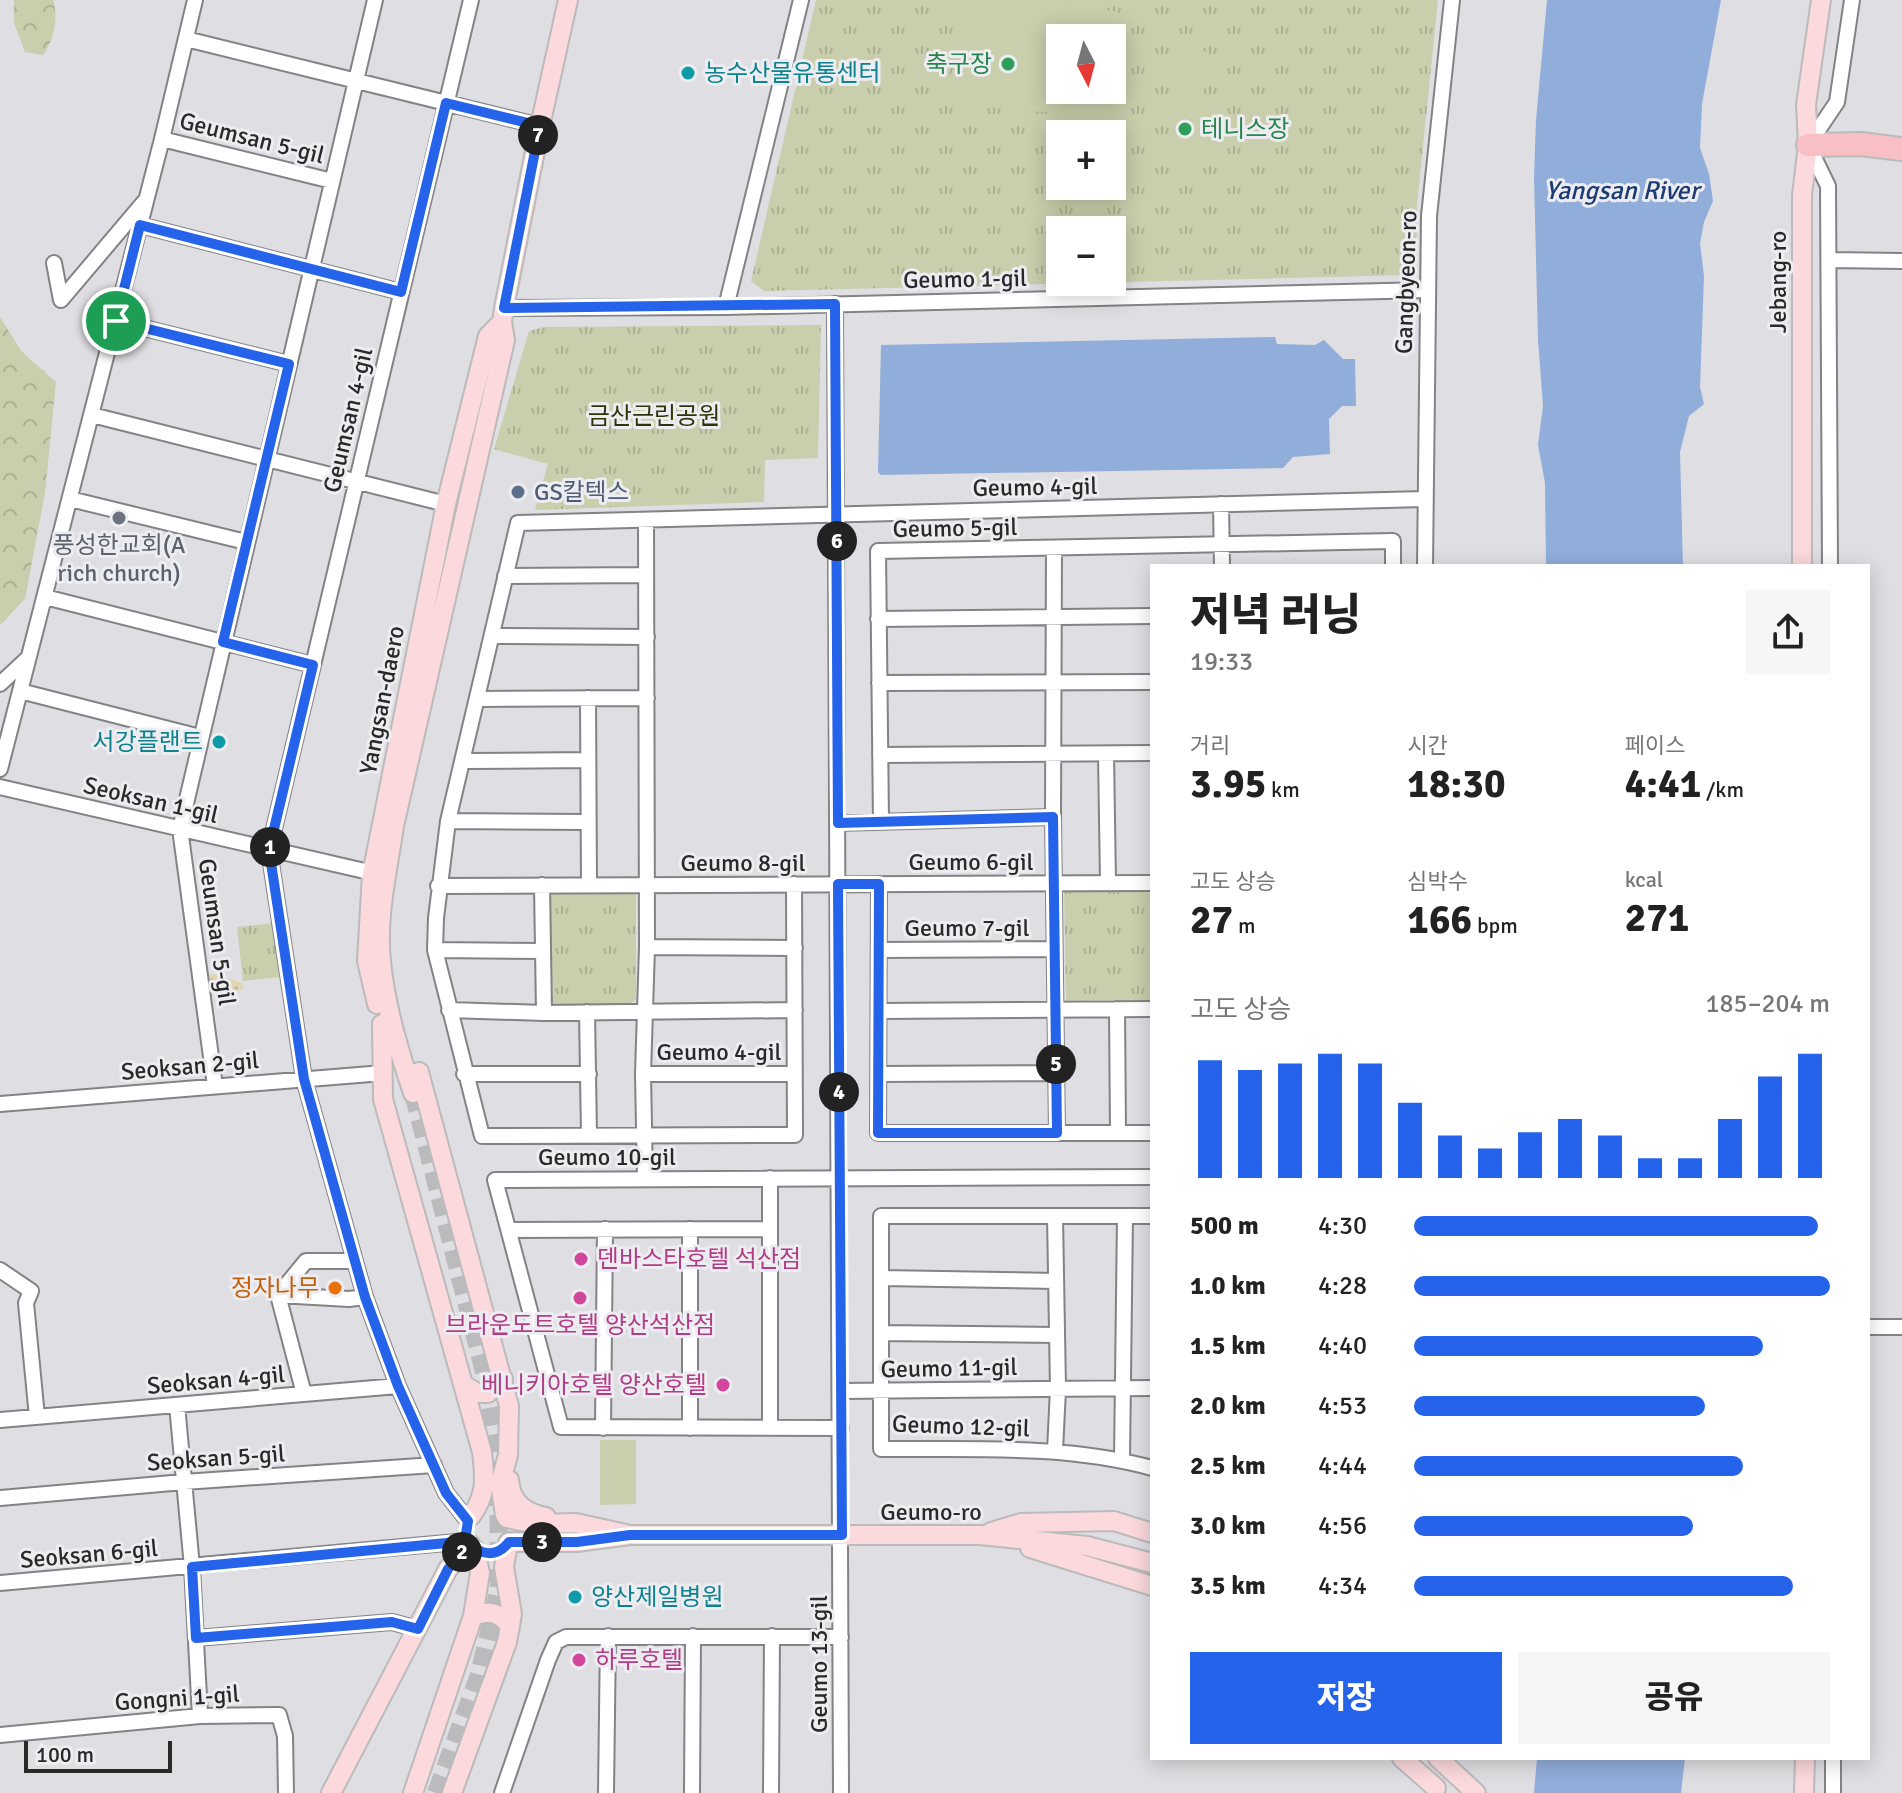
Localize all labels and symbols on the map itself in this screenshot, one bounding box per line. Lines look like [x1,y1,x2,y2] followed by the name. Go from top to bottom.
[1046,24,1126,104] north arrow
[926,49,992,79] place label: 축구장
[999,55,1017,73] marker: 축구장
[704,58,881,88] place label: 농수산물유통센터
[679,64,697,82] marker: 농수산물유통센터
[176,106,328,170] street label: Geumsan 5-gil
[1201,114,1289,144] place label: 테니스장
[518,115,558,155] pin: 7
[1176,120,1194,138] marker: 테니스장
[1545,175,1702,207] water label: Yangsan River
[1388,210,1424,354] street label: Gangbyeon-ro
[1763,231,1793,333] street label: Jebang-ro
[903,263,1027,295] street label: Geumo 1-gil
[82,287,150,355] pin
[317,344,379,496] street label: Geumsan 4-gil
[588,401,720,431] park label: 금산근린공원
[972,471,1098,503] street label: Geumo 4-gil
[534,477,629,507] place label: GS칼텍스
[509,483,527,501] marker: GS칼텍스
[110,509,128,527] marker: 풍성한교회(A rich church)
[892,512,1018,544] street label: Geumo 5-gil
[817,521,857,561] pin: 6
[52,530,186,588] place label: 풍성한교회(A rich church)
[353,623,411,777] street label: Yangsan-daero
[93,727,203,757] place label: 서강플랜트
[210,733,228,751] marker: 서강플랜트
[81,770,221,830] street label: Seoksan 1-gil
[250,827,290,867] pin: 1
[909,847,1033,877] street label: Geumo 6-gil
[681,848,805,878] street label: Geumo 8-gil
[192,857,242,1007] street label: Geumsan 5-gil
[905,913,1029,943] street label: Geumo 7-gil
[657,1037,781,1067] street label: Geumo 4-gil
[1036,1044,1076,1084] pin: 5
[120,1045,260,1087] street label: Seoksan 2-gil
[819,1072,859,1112] pin: 4
[538,1142,676,1172] street label: Geumo 10-gil
[597,1244,801,1274] place label: 덴바스타호텔 석산점
[572,1250,590,1268] marker: 덴바스타호텔 석산점
[231,1273,319,1303] place label: 정자나무
[326,1279,344,1297] marker: 정자나무
[571,1289,589,1307] marker: 브라운도트호텔 양산석산점
[445,1310,715,1340] place label: 브라운도트호텔 양산석산점
[880,1352,1018,1384] street label: Geumo 11-gil
[146,1359,286,1401] street label: Seoksan 4-gil
[481,1370,707,1400] place label: 베니키아호텔 양산호텔
[714,1376,732,1394] marker: 베니키아호텔 양산호텔
[892,1409,1030,1443] street label: Geumo 12-gil
[146,1438,286,1478] street label: Seoksan 5-gil
[880,1497,982,1527] street label: Geumo-ro
[522,1522,562,1562] pin: 3
[442,1532,482,1572] pin: 2
[19,1533,159,1575] street label: Seoksan 6-gil
[591,1582,723,1612] place label: 양산제일병원
[566,1588,584,1606] marker: 양산제일병원
[804,1595,834,1733] street label: Geumo 13-gil
[595,1645,683,1675] place label: 하루호텔
[570,1651,588,1669] marker: 하루호텔
[114,1679,240,1717] street label: Gongni 1-gil
[24,1737,172,1773] scale bar

